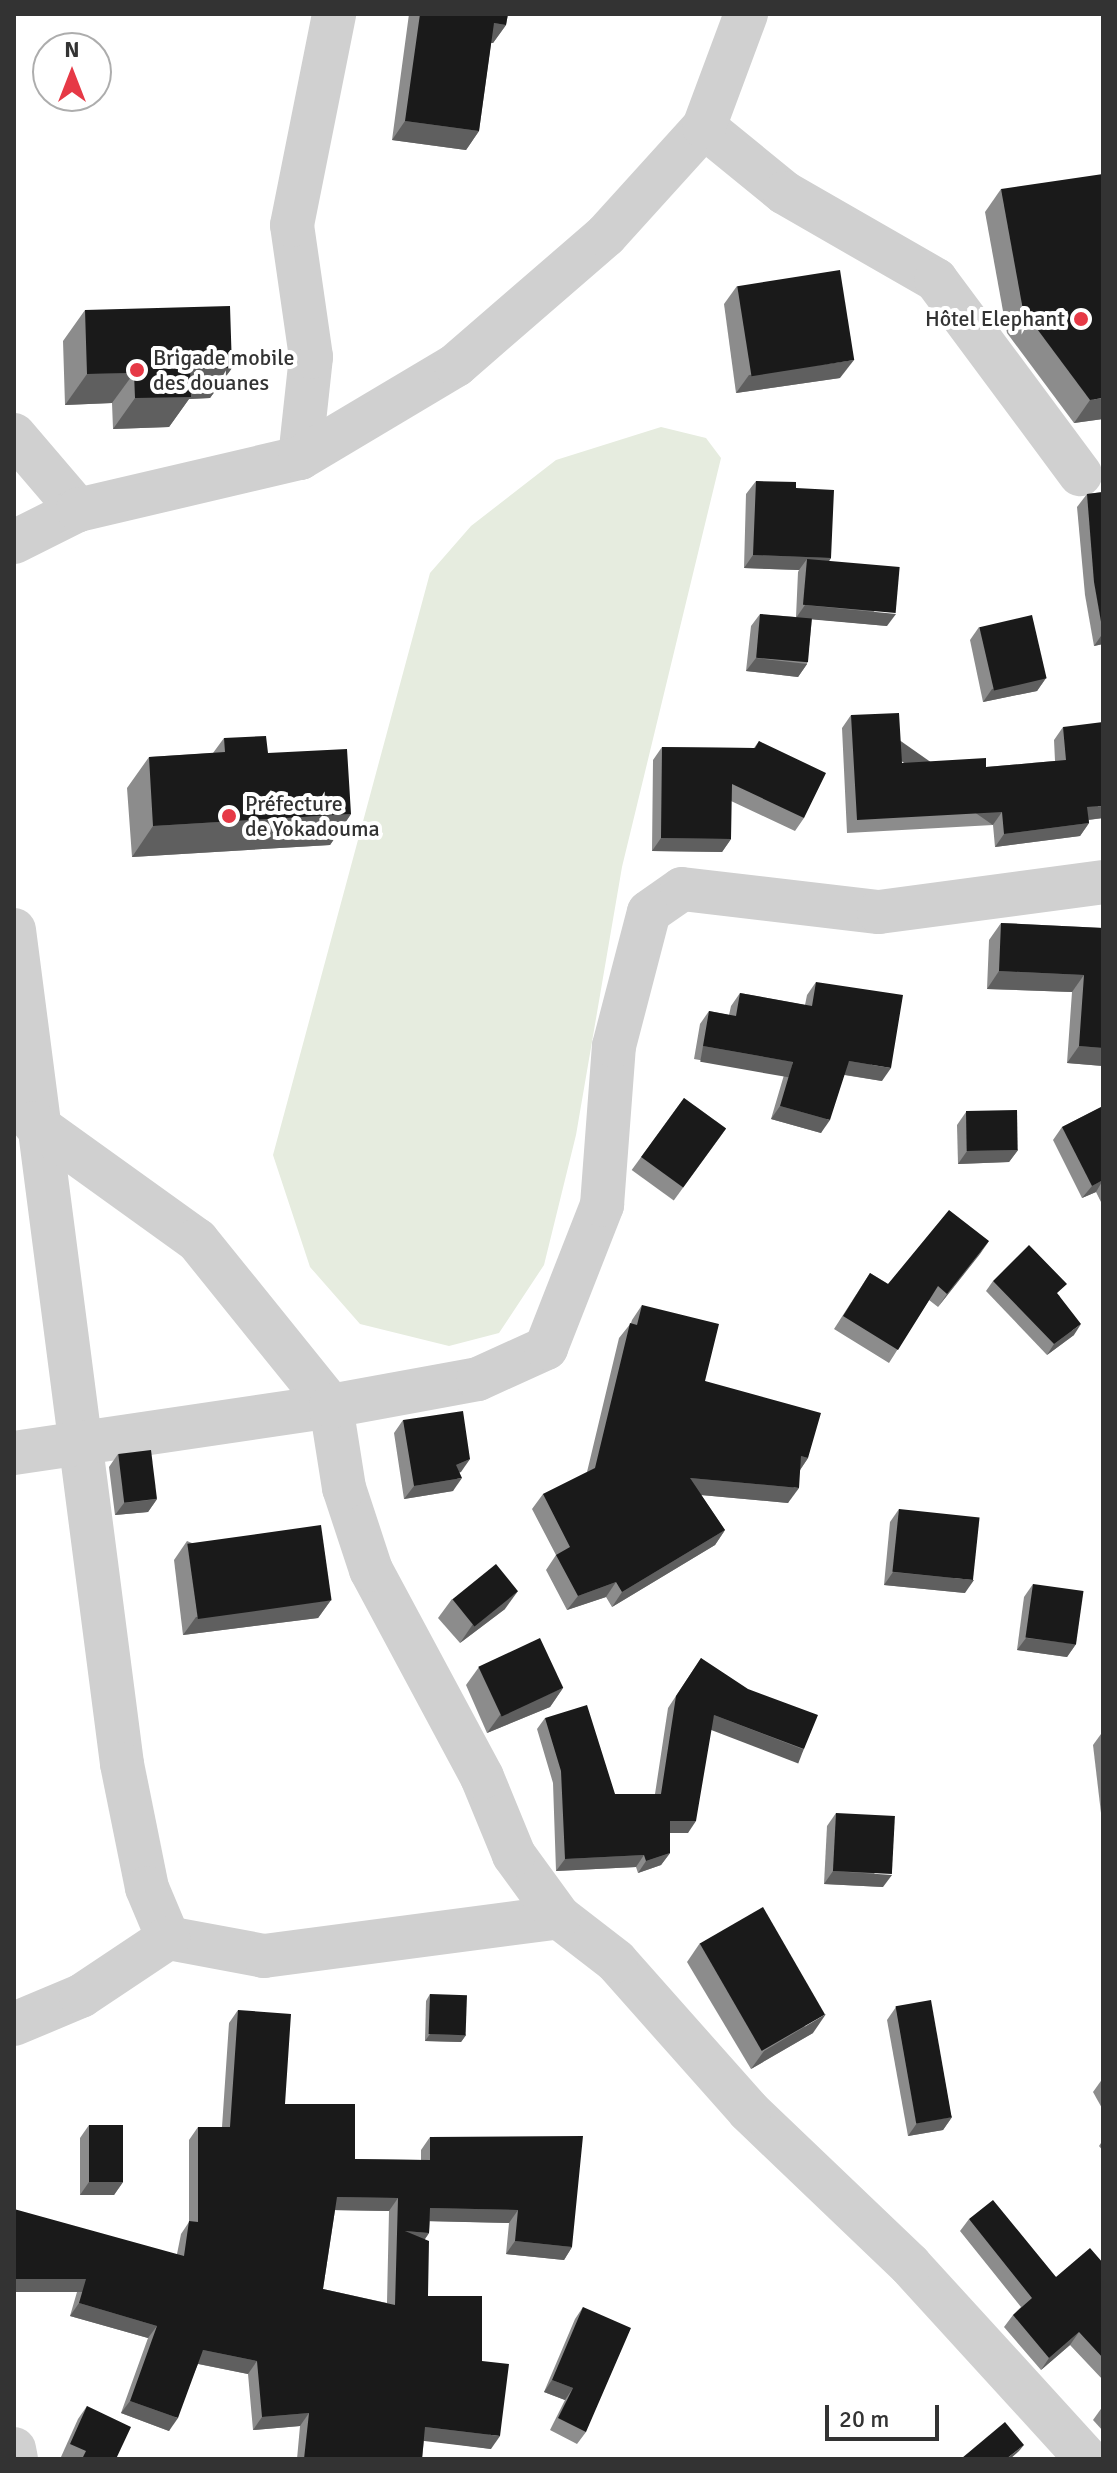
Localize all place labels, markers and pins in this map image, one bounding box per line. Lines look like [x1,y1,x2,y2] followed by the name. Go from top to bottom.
[925,306,1065,332] place label: Hôtel Elephant
[1072,310,1090,328] marker: Hôtel Elephant
[153,344,294,396] place label: Brigade mobile des douanes
[128,361,146,379] marker: Brigade mobile des douanes
[245,790,380,842] place label: Préfecture de Yokadouma
[220,807,238,825] marker: Préfecture de Yokadouma

